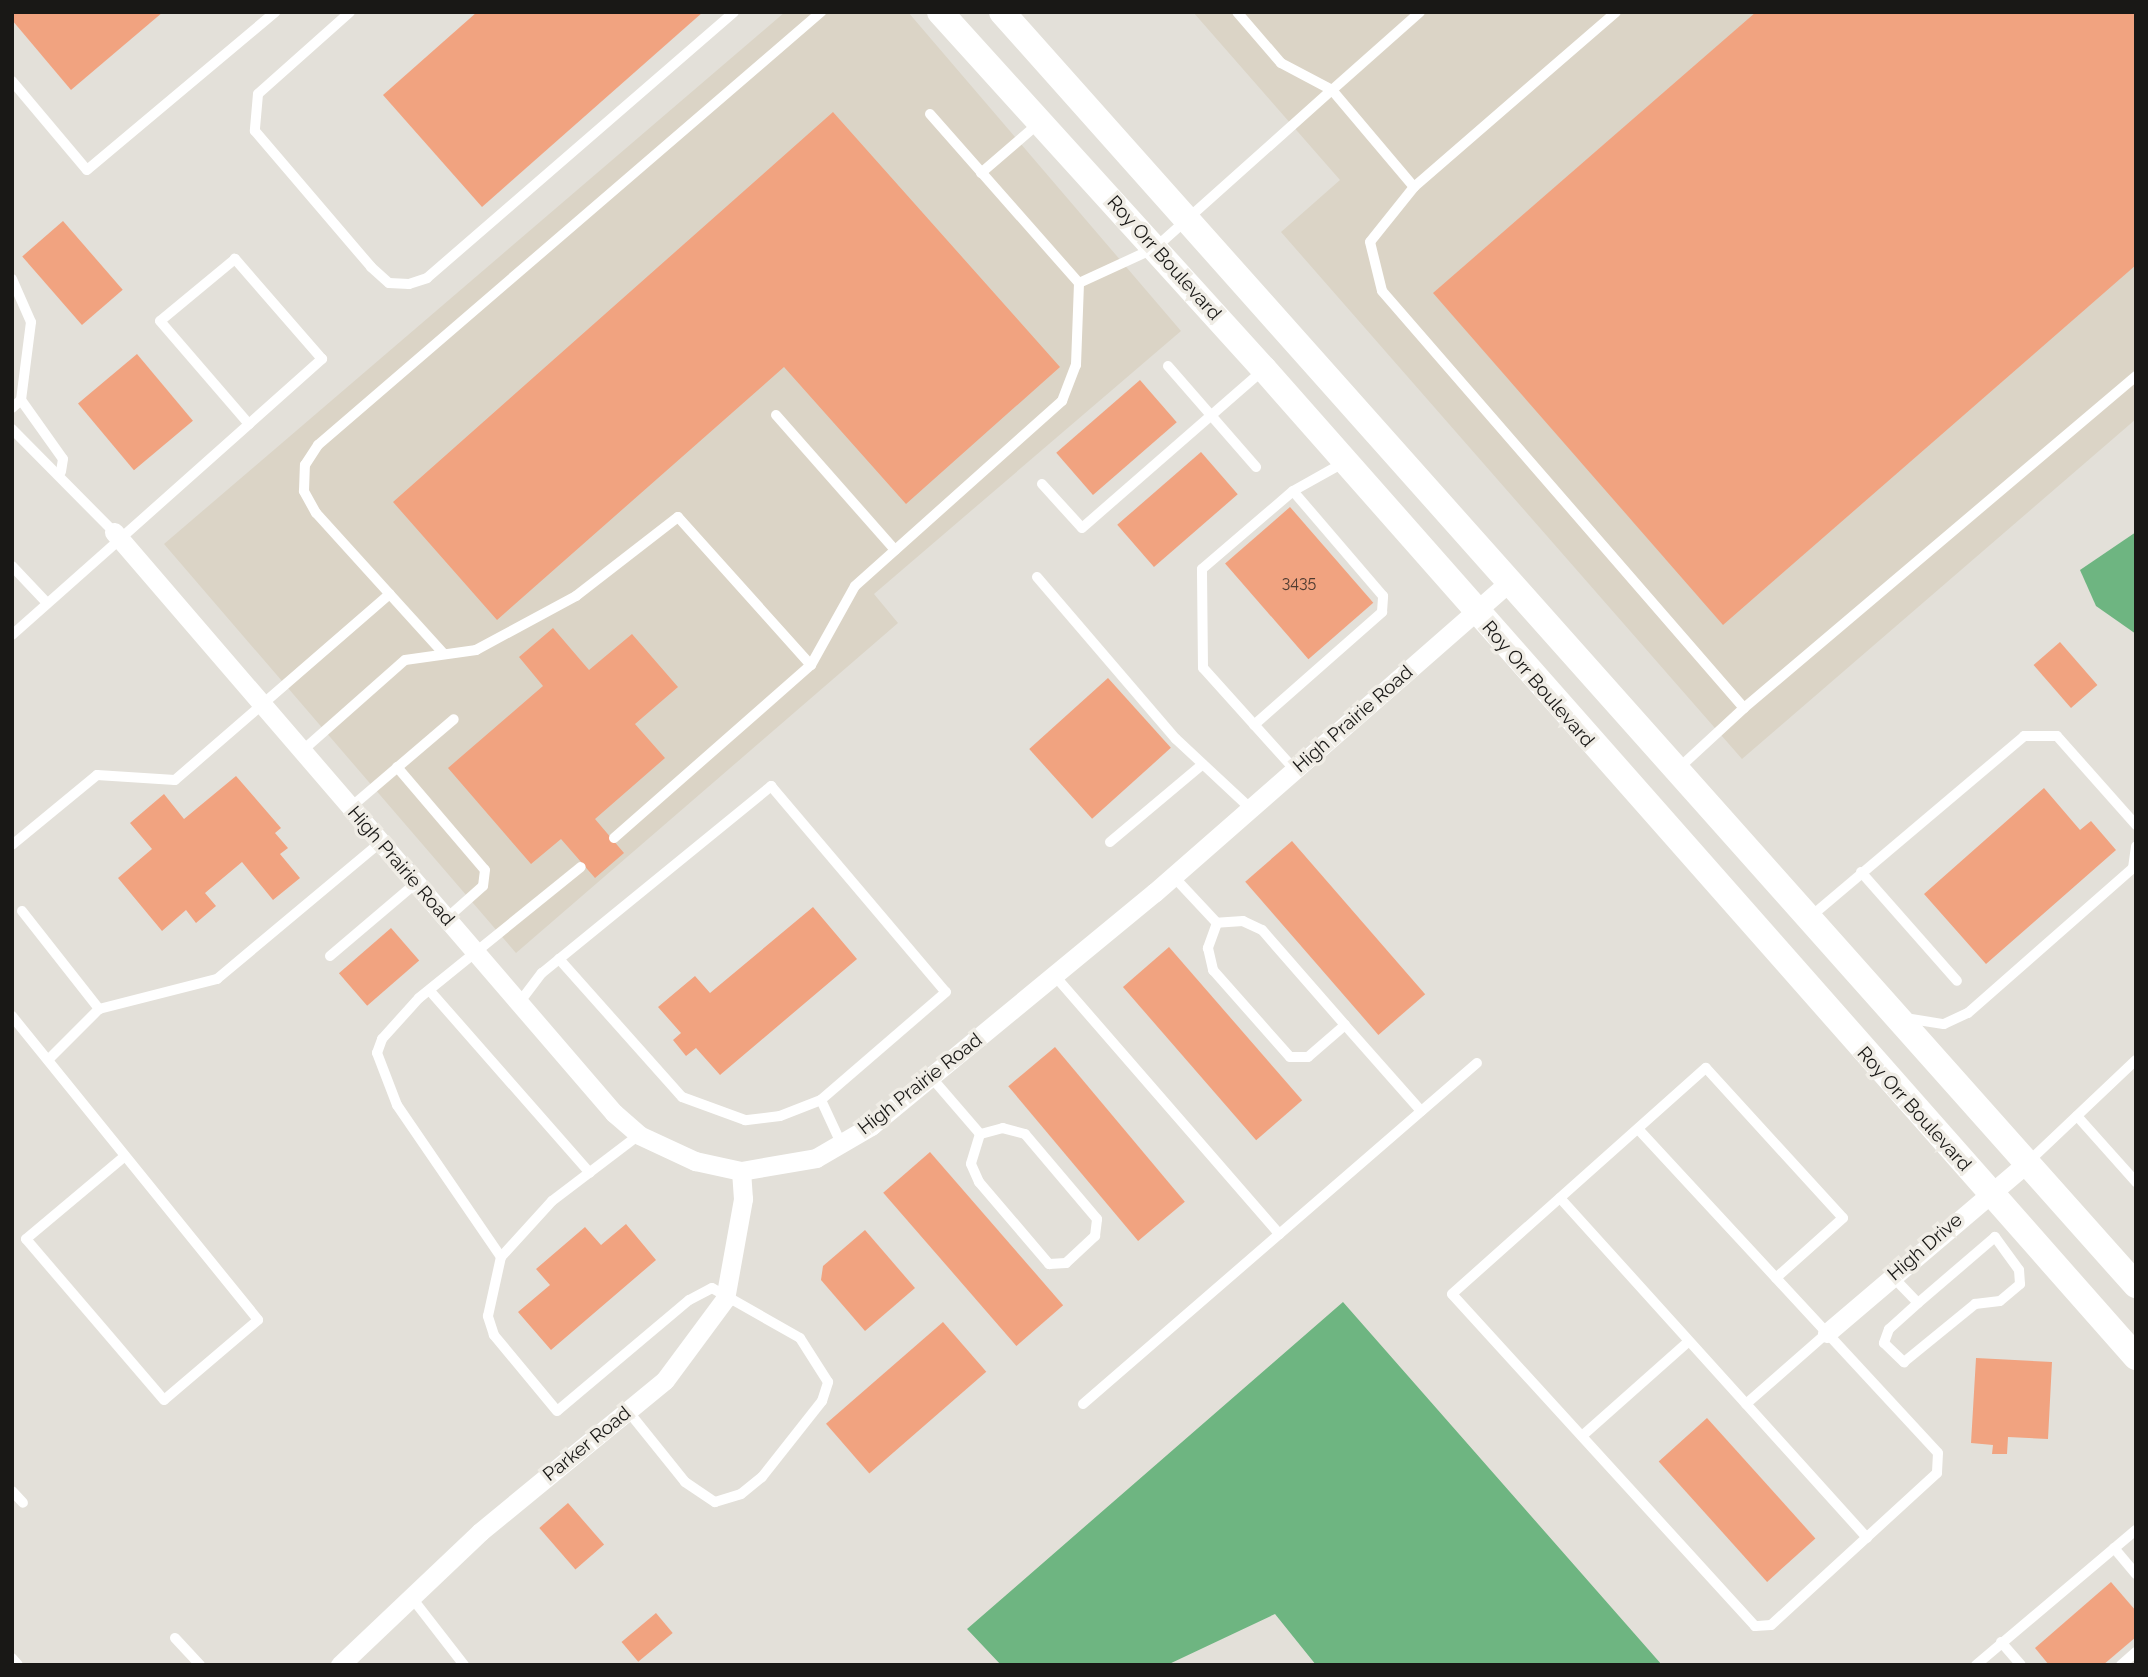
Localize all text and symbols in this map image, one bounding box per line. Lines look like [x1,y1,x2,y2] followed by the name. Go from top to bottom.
[1102,191,1226,325] street label: Roy Orr Boulevard
[1282,573,1316,593] house number: 3435
[1477,616,1599,752] street label: Roy Orr Boulevard
[1288,661,1418,777] street label: High Prairie Road
[343,801,459,931] street label: High Prairie Road
[853,1028,987,1140] street label: High Prairie Road
[1852,1042,1976,1176] street label: Roy Orr Boulevard
[1883,1208,1967,1286] street label: High Drive
[538,1402,636,1486] street label: Parker Road

